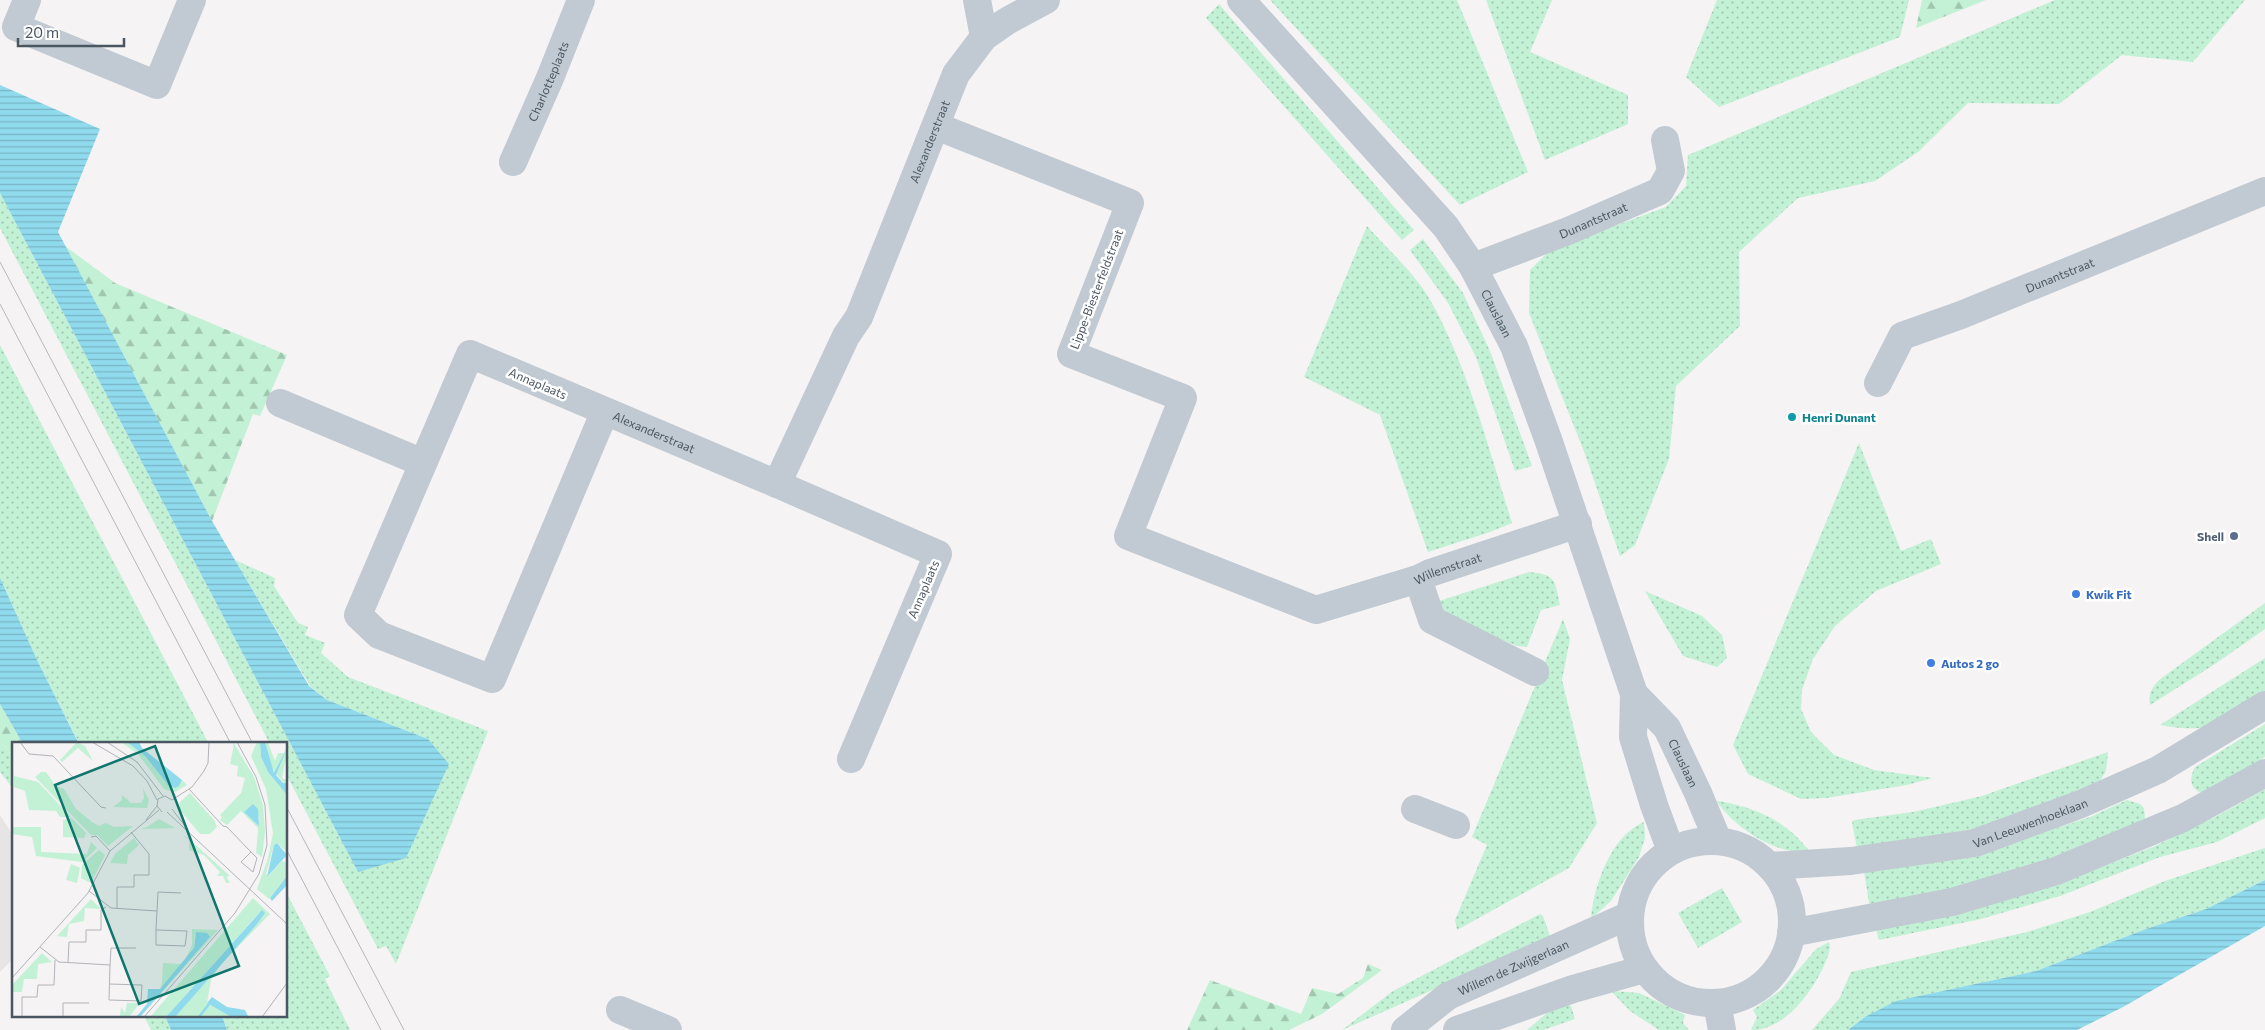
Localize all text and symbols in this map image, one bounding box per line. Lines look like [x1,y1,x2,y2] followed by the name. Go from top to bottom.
[18,15,124,47] scale bar
[25,23,59,41] text: 20 m
[525,39,571,123] street label: Charlotteplaats
[906,98,952,185] street label: Alexanderstraat
[1557,199,1629,241] street label: Dunantstraat
[1067,227,1125,351] street label: Lippe-Biesterfeldstraat
[2023,254,2096,295] street label: Dunantstraat
[1479,287,1515,339] street label: Clauslaan
[507,365,569,401] street label: Annaplaats
[611,408,697,455] street label: Alexanderstraat
[1802,410,1876,424] place label: Henri Dunant
[1786,411,1798,423] marker: Henri Dunant
[2197,529,2224,543] place label: Shell
[2228,530,2240,542] marker: Shell
[1411,549,1483,587] street label: Willemstraat
[905,558,941,620] street label: Annaplaats
[2086,587,2132,601] place label: Kwik Fit
[2070,588,2082,600] marker: Kwik Fit
[1941,656,1999,670] place label: Autos 2 go
[1925,657,1937,669] marker: Autos 2 go
[1666,736,1701,789] street label: Clauslaan
[12,742,288,1018] inset map
[1971,795,2090,850] street label: Van Leeuwenhoeklaan
[1456,936,1571,998] street label: Willem de Zwijgerlaan

